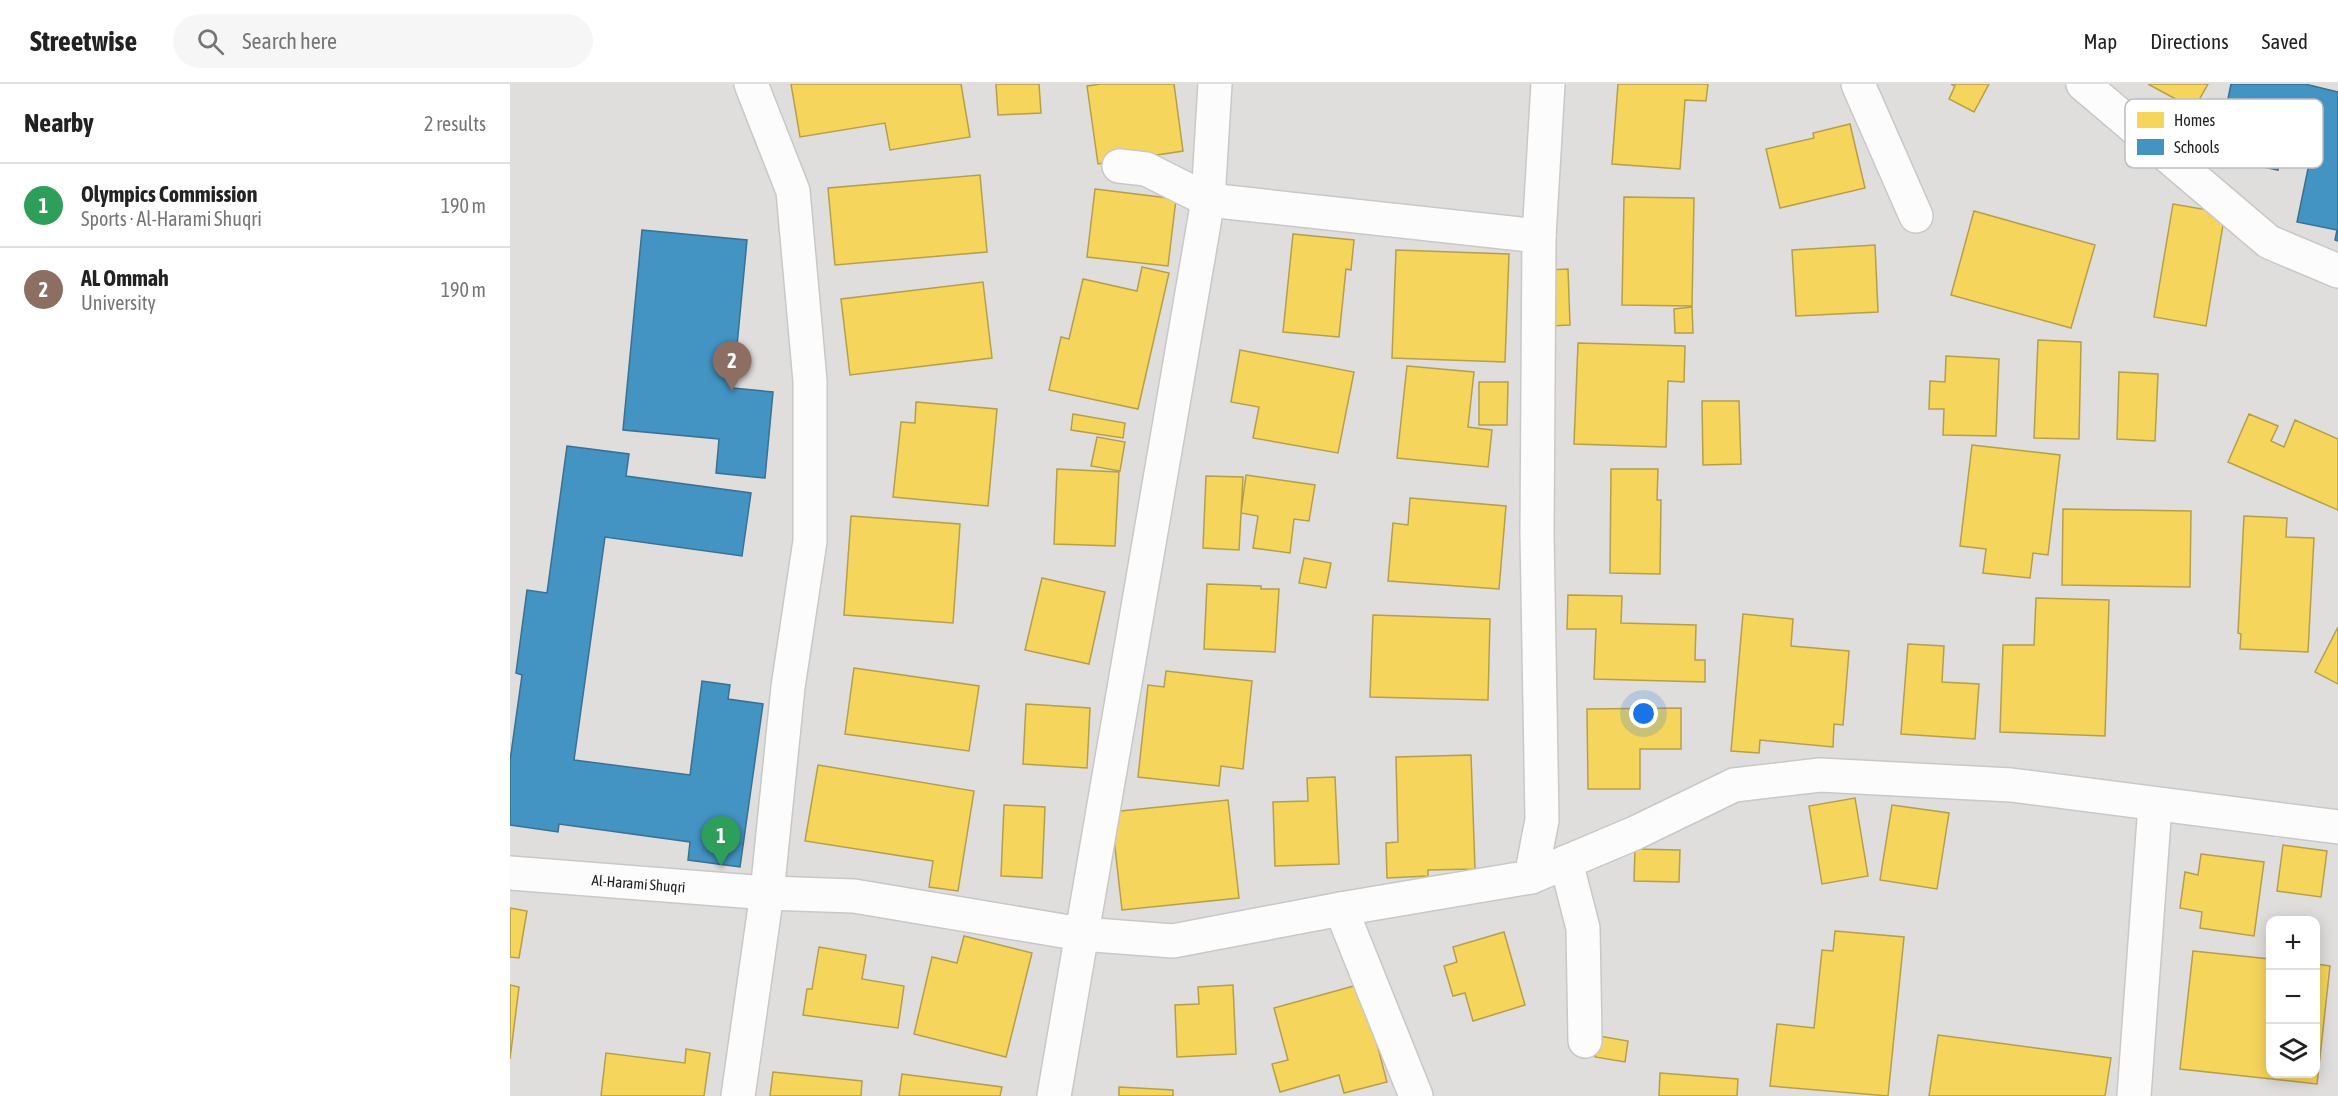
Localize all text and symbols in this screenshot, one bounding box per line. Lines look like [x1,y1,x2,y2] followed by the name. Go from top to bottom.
[173,14,593,68] search box
[30,25,137,57] text: Streetwise
[194,25,227,58] icon: search
[242,28,337,54] text: Search here
[2083,29,2117,53] text: Map
[2150,29,2229,53] text: Directions
[2262,29,2308,53] text: Saved
[2125,99,2323,168] legend
[24,108,94,138] text: Nearby
[2174,111,2216,129] text: Homes
[424,112,486,135] text: 2 results
[2174,138,2220,156] text: Schools
[81,181,257,207] text: Olympics Commission
[39,194,48,217] text: 1
[441,194,486,217] text: 190 m
[81,207,262,230] text: Sports · Al-Harami Shuqri
[81,265,169,291] text: AL Ommah
[39,278,48,301] text: 2
[441,278,486,301] text: 190 m
[81,291,156,314] text: University
[712,342,752,391] pin: 2
[1629,699,1658,728] your location
[702,816,740,866] pin: 1
[591,871,686,895] street label: Al-Harami Shuqri
[2266,916,2320,1078] map controls
[2266,916,2320,970] button: +
[2266,970,2320,1024] button: −
[2266,1024,2320,1078] button: layers

